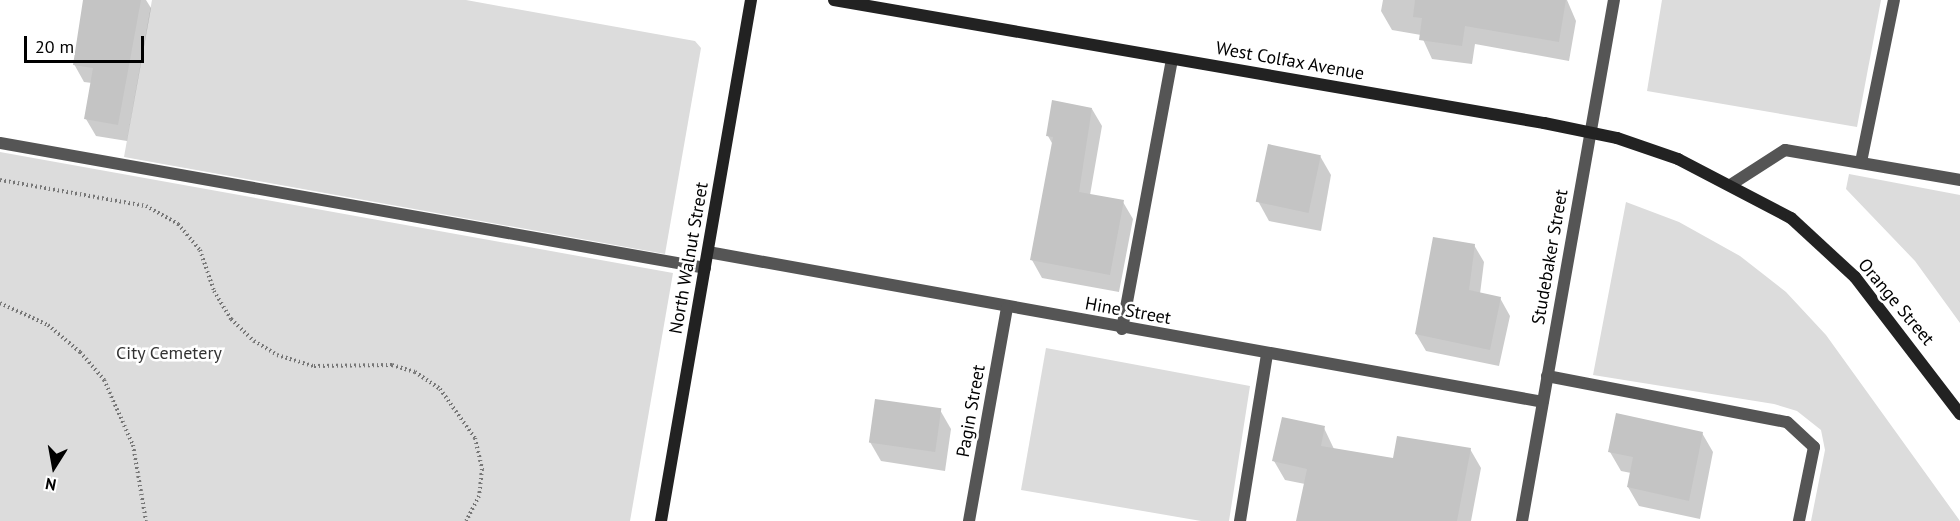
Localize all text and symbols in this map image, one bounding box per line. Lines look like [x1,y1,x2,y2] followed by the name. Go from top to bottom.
[27,24,147,62] scale bar
[35,35,74,58] text: 20 m
[1214,37,1366,85] street label: West Colfax Avenue
[665,180,713,336] street label: North Walnut Street
[1527,188,1573,326] street label: Studebaker Street
[1853,254,1939,350] street label: Orange Street
[1083,293,1173,329] street label: Hine Street
[116,342,222,364] park label: City Cemetery
[952,363,990,459] street label: Pagin Street
[24,437,84,497] north arrow
[44,474,58,495] text: N

